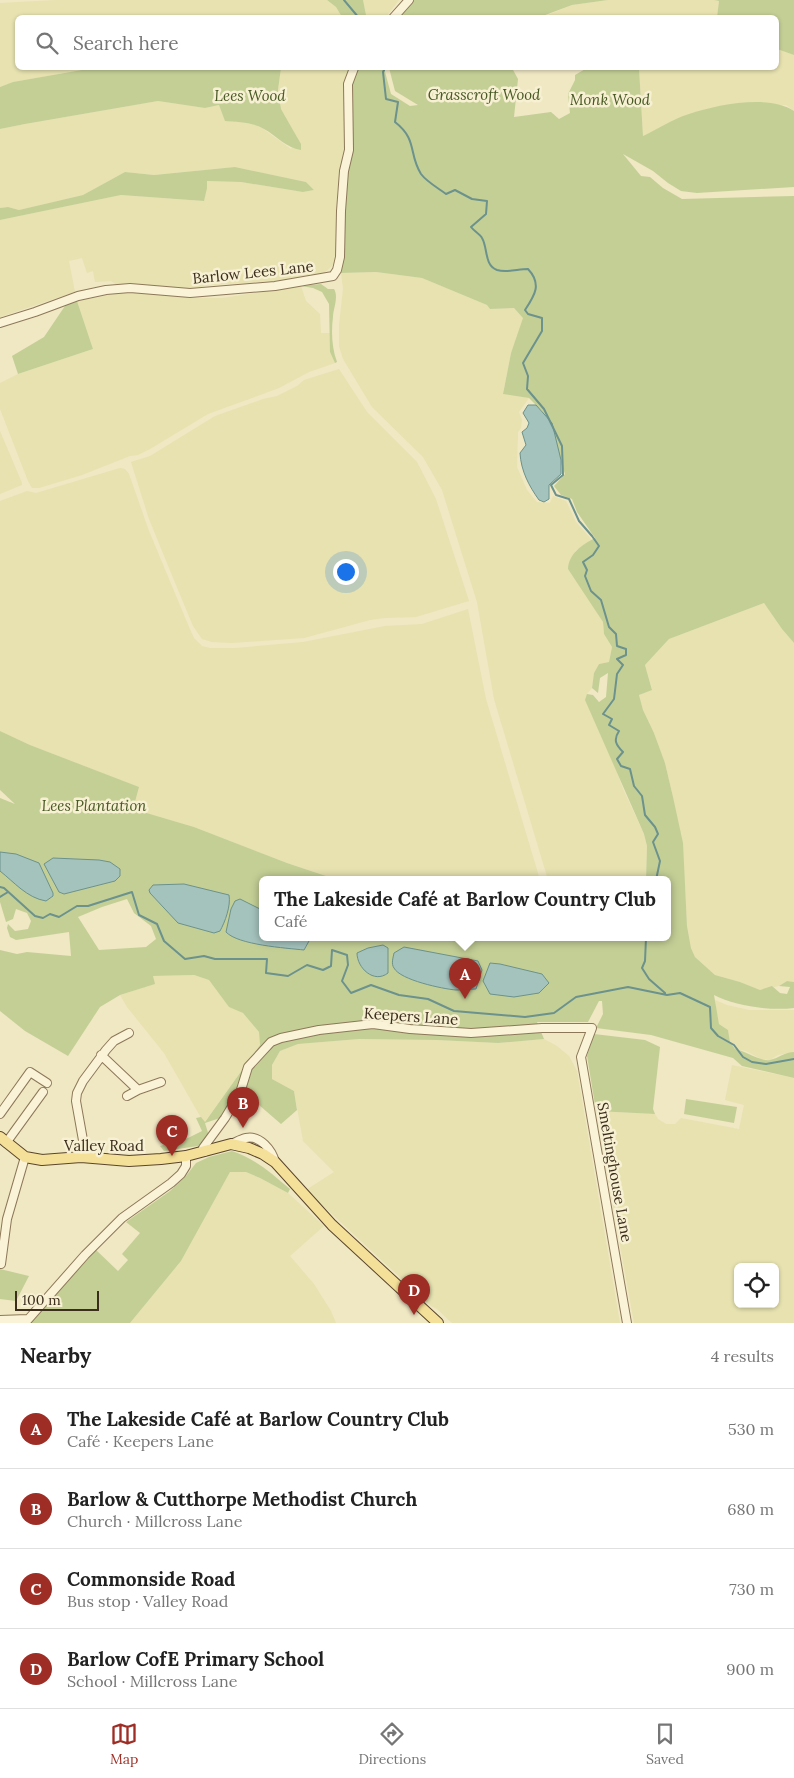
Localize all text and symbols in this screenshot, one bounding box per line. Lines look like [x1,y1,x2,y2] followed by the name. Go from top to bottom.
[15,15,779,70] search box
[33,29,61,57] icon: search
[73,31,179,55] text: Search here
[428,85,541,104] park label: Grasscroft Wood
[214,86,286,105] park label: Lees Wood
[570,90,651,109] park label: Monk Wood
[191,256,315,288] street label: Barlow Lees Lane
[333,559,359,585] your location
[41,796,147,815] park label: Lees Plantation
[259,876,671,941] popup
[274,887,656,911] text: The Lakeside Café at Barlow Country Club
[274,911,307,931] text: Café
[449,958,481,999] pin: A
[363,1003,459,1029] street label: Keepers Lane
[227,1087,259,1128] pin: B
[593,1101,637,1243] street label: Smeltinghouse Lane
[156,1115,188,1156] pin: C
[63,1136,144,1155] street label: Valley Road
[734,1263,779,1308] map controls
[734,1263,779,1308] button: locate
[398,1274,430,1315] pin: D
[15,1288,99,1311] scale bar
[22,1291,61,1309] text: 100 m
[20,1342,91,1369] text: Nearby
[711,1346,774,1366] text: 4 results
[67,1407,449,1431] text: The Lakeside Café at Barlow Country Club
[31,1419,41,1439] text: A
[728,1419,774,1439] text: 530 m
[67,1431,214,1451] text: Café · Keepers Lane
[67,1487,417,1511] text: Barlow & Cutthorpe Methodist Church
[31,1499,41,1519] text: B
[727,1499,774,1519] text: 680 m
[67,1511,243,1531] text: Church · Millcross Lane
[67,1567,235,1591] text: Commonside Road
[30,1579,42,1599] text: C
[729,1579,774,1599] text: 730 m
[67,1591,228,1611] text: Bus stop · Valley Road
[67,1647,324,1671] text: Barlow CofE Primary School
[30,1659,42,1679] text: D
[726,1659,774,1679] text: 900 m
[67,1671,238,1691] text: School · Millcross Lane
[110,1720,138,1768] tab: Map
[358,1720,426,1768] tab: Directions
[646,1720,684,1768] tab: Saved

